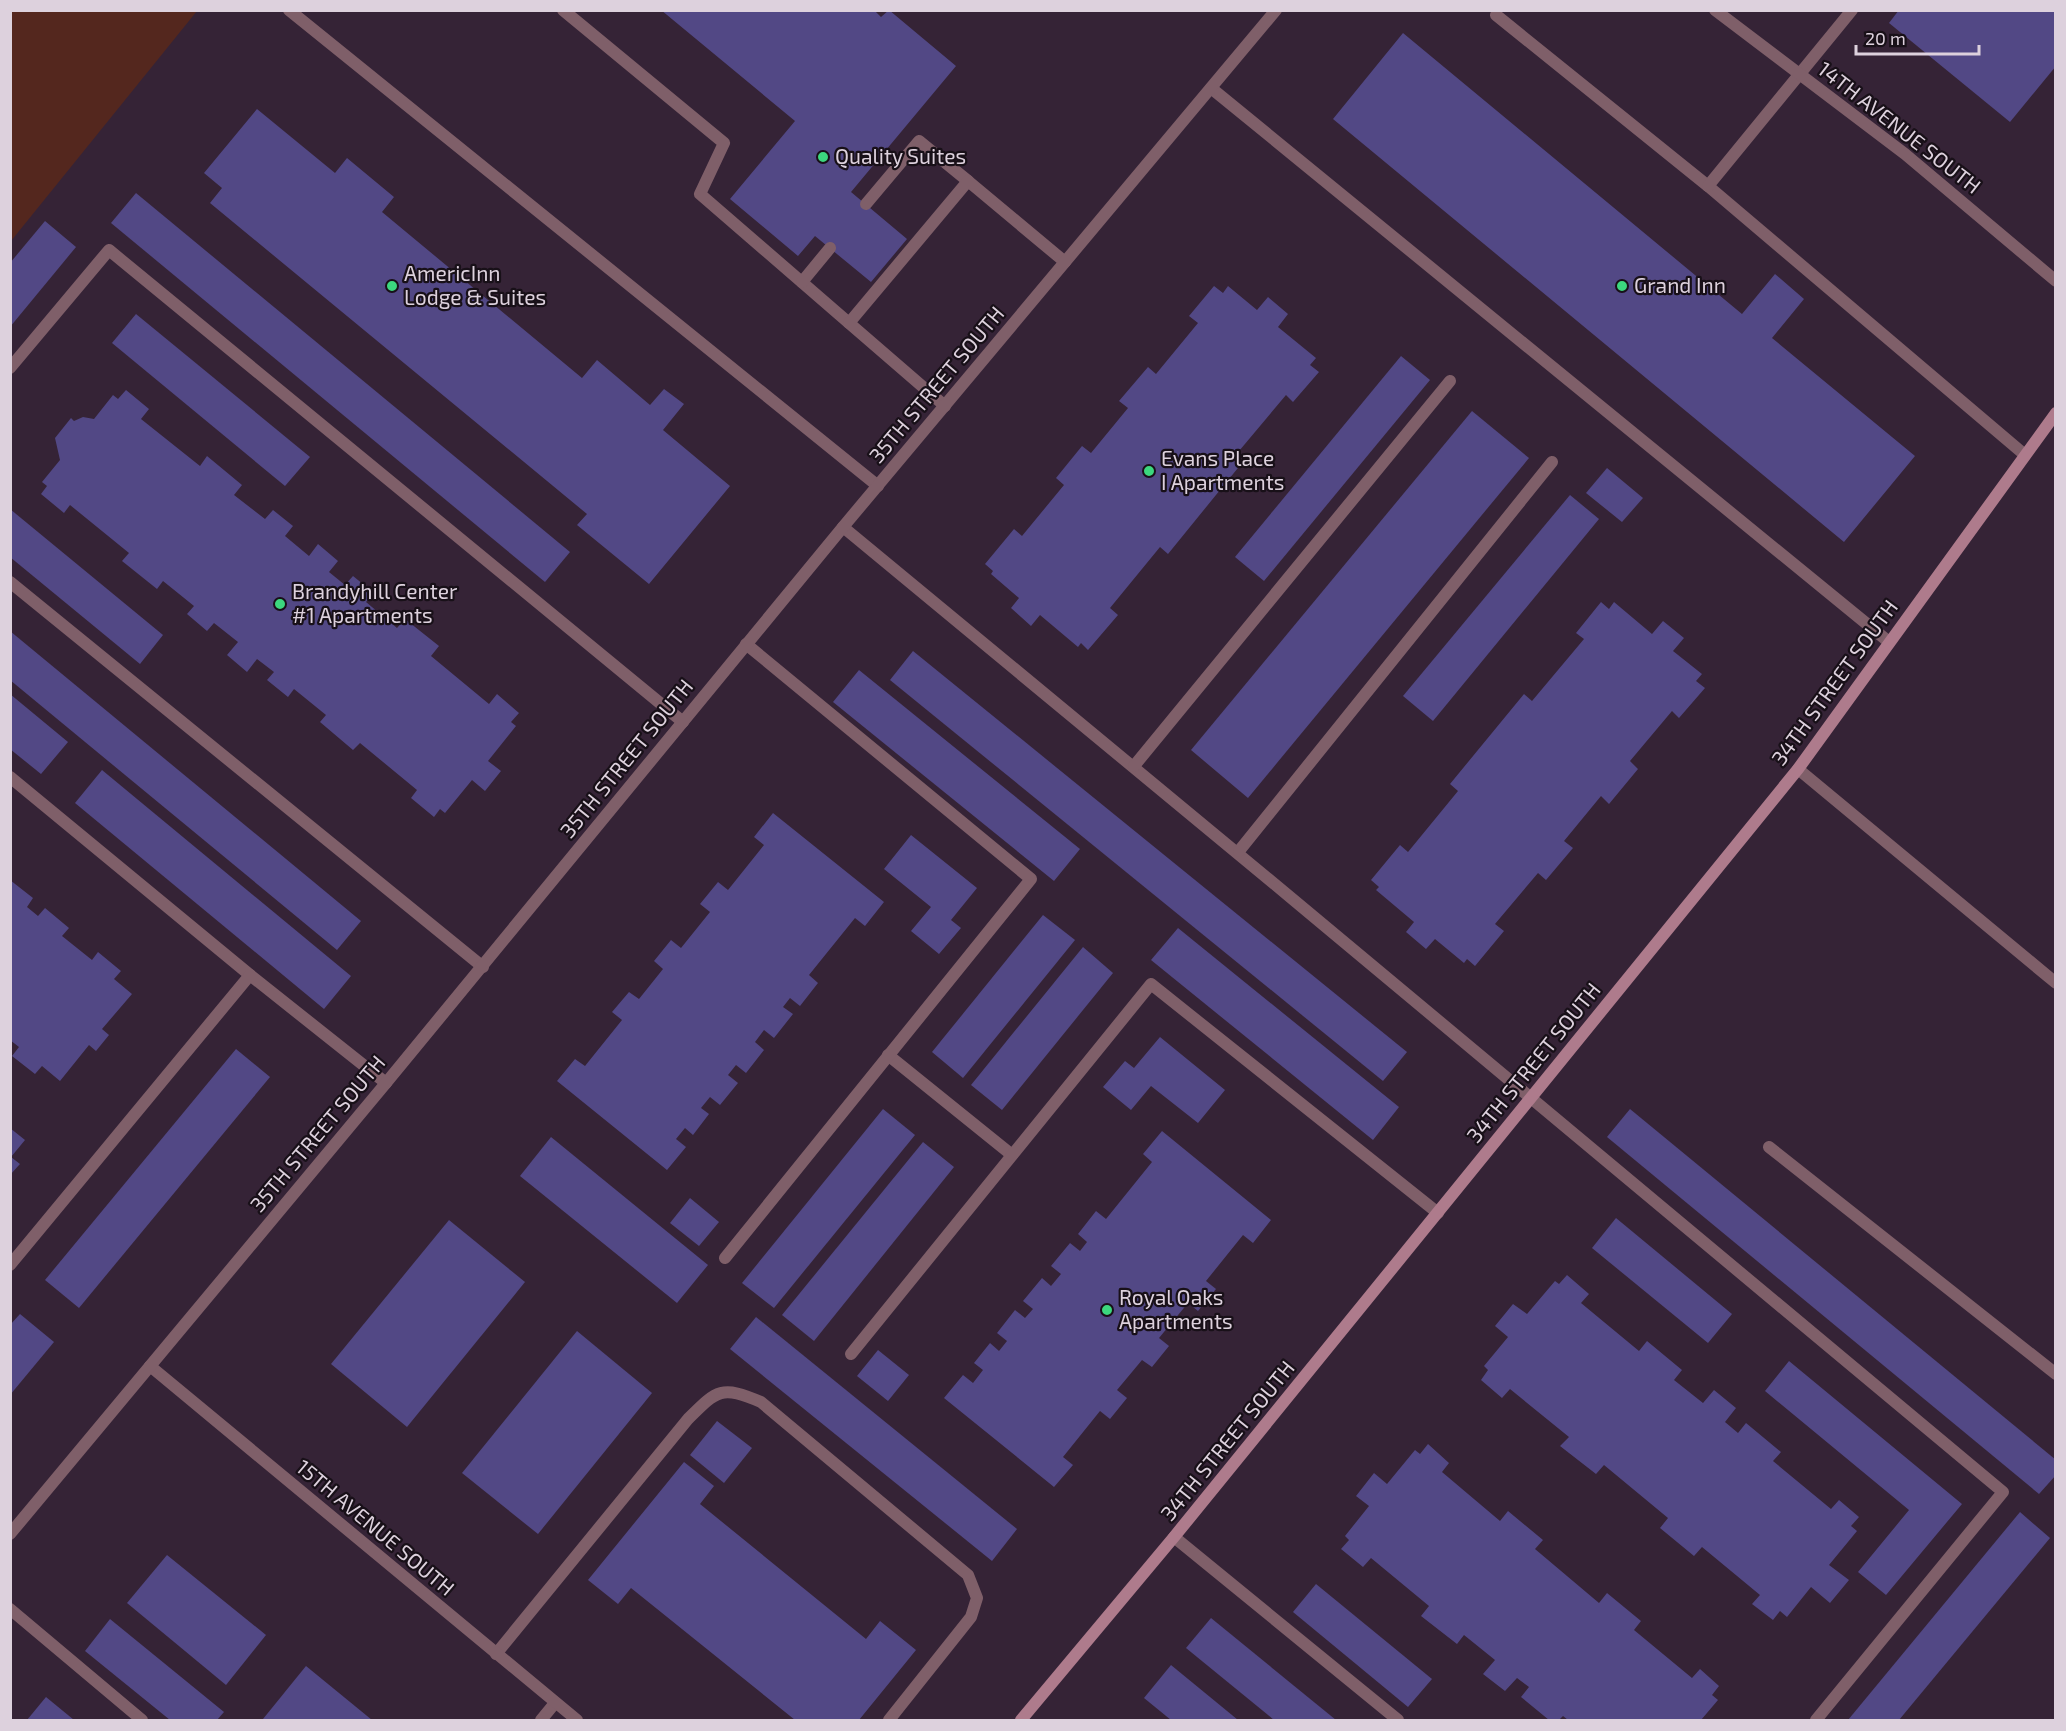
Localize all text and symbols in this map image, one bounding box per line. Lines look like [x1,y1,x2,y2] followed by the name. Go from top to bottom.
[1856,18,1979,56] scale bar
[1865,27,1906,49] text: 20 m
[1814,56,1986,198] street label: 14TH AVENUE SOUTH
[835,143,966,169] place label: Quality Suites
[816,150,830,164] marker: Quality Suites
[404,260,546,309] place label: AmericInn Lodge & Suites
[1634,272,1726,297] place label: Grand Inn
[385,279,399,293] marker: AmericInn Lodge & Suites
[1615,279,1629,293] marker: Grand Inn
[863,301,1009,467] street label: 35TH STREET SOUTH
[1161,445,1284,494] place label: Evans Place I Apartments
[1142,464,1156,478] marker: Evans Place I Apartments
[292,578,458,627] place label: Brandyhill Center #1 Apartments
[1765,595,1902,770] street label: 34TH STREET SOUTH
[273,597,287,611] marker: Brandyhill Center #1 Apartments
[554,674,697,842] street label: 35TH STREET SOUTH
[1461,977,1605,1147] street label: 34TH STREET SOUTH
[244,1050,390,1216] street label: 35TH STREET SOUTH
[1119,1284,1233,1333] place label: Royal Oaks Apartments
[1100,1303,1114,1317] marker: Royal Oaks Apartments
[1155,1355,1299,1525] street label: 34TH STREET SOUTH
[292,1454,460,1600] street label: 15TH AVENUE SOUTH

